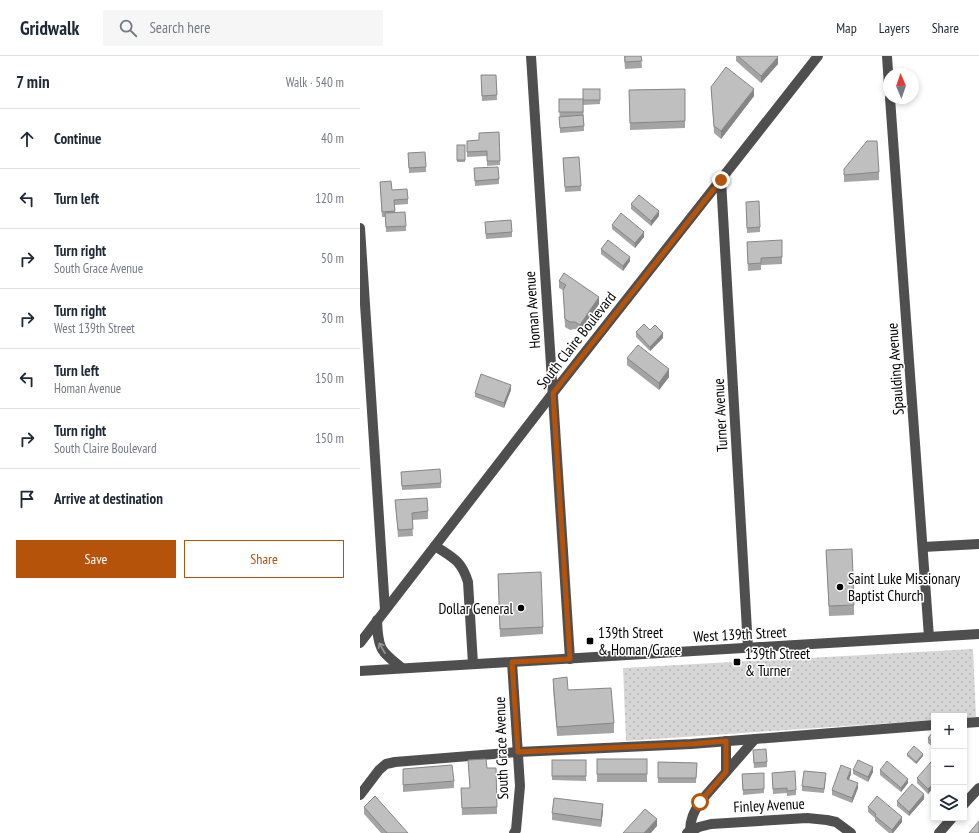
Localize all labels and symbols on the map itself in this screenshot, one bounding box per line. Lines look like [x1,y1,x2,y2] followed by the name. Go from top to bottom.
[883,68,919,104] north arrow
[712,171,730,189] route end
[520,271,544,349] street label: Homan Avenue
[532,288,620,392] street label: South Claire Boulevard
[882,322,908,416] street label: Spaulding Avenue
[709,378,731,452] street label: Turner Avenue
[848,569,961,605] place label: Saint Luke Missionary Baptist Church
[835,582,845,592] marker: Saint Luke Missionary Baptist Church
[438,599,513,618] place label: Dollar General
[516,603,526,613] marker: Dollar General
[693,622,787,646] street label: West 139th Street
[598,623,681,659] place label: 139th Street & Homan/Grace
[585,636,595,646] marker: 139th Street & Homan/Grace
[378,642,385,654] one-way arrow
[745,644,810,680] place label: 139th Street & Turner
[732,657,742,667] marker: 139th Street & Turner
[490,696,512,800] street label: South Grace Avenue
[691,793,709,811] route start
[733,794,805,816] street label: Finley Avenue

